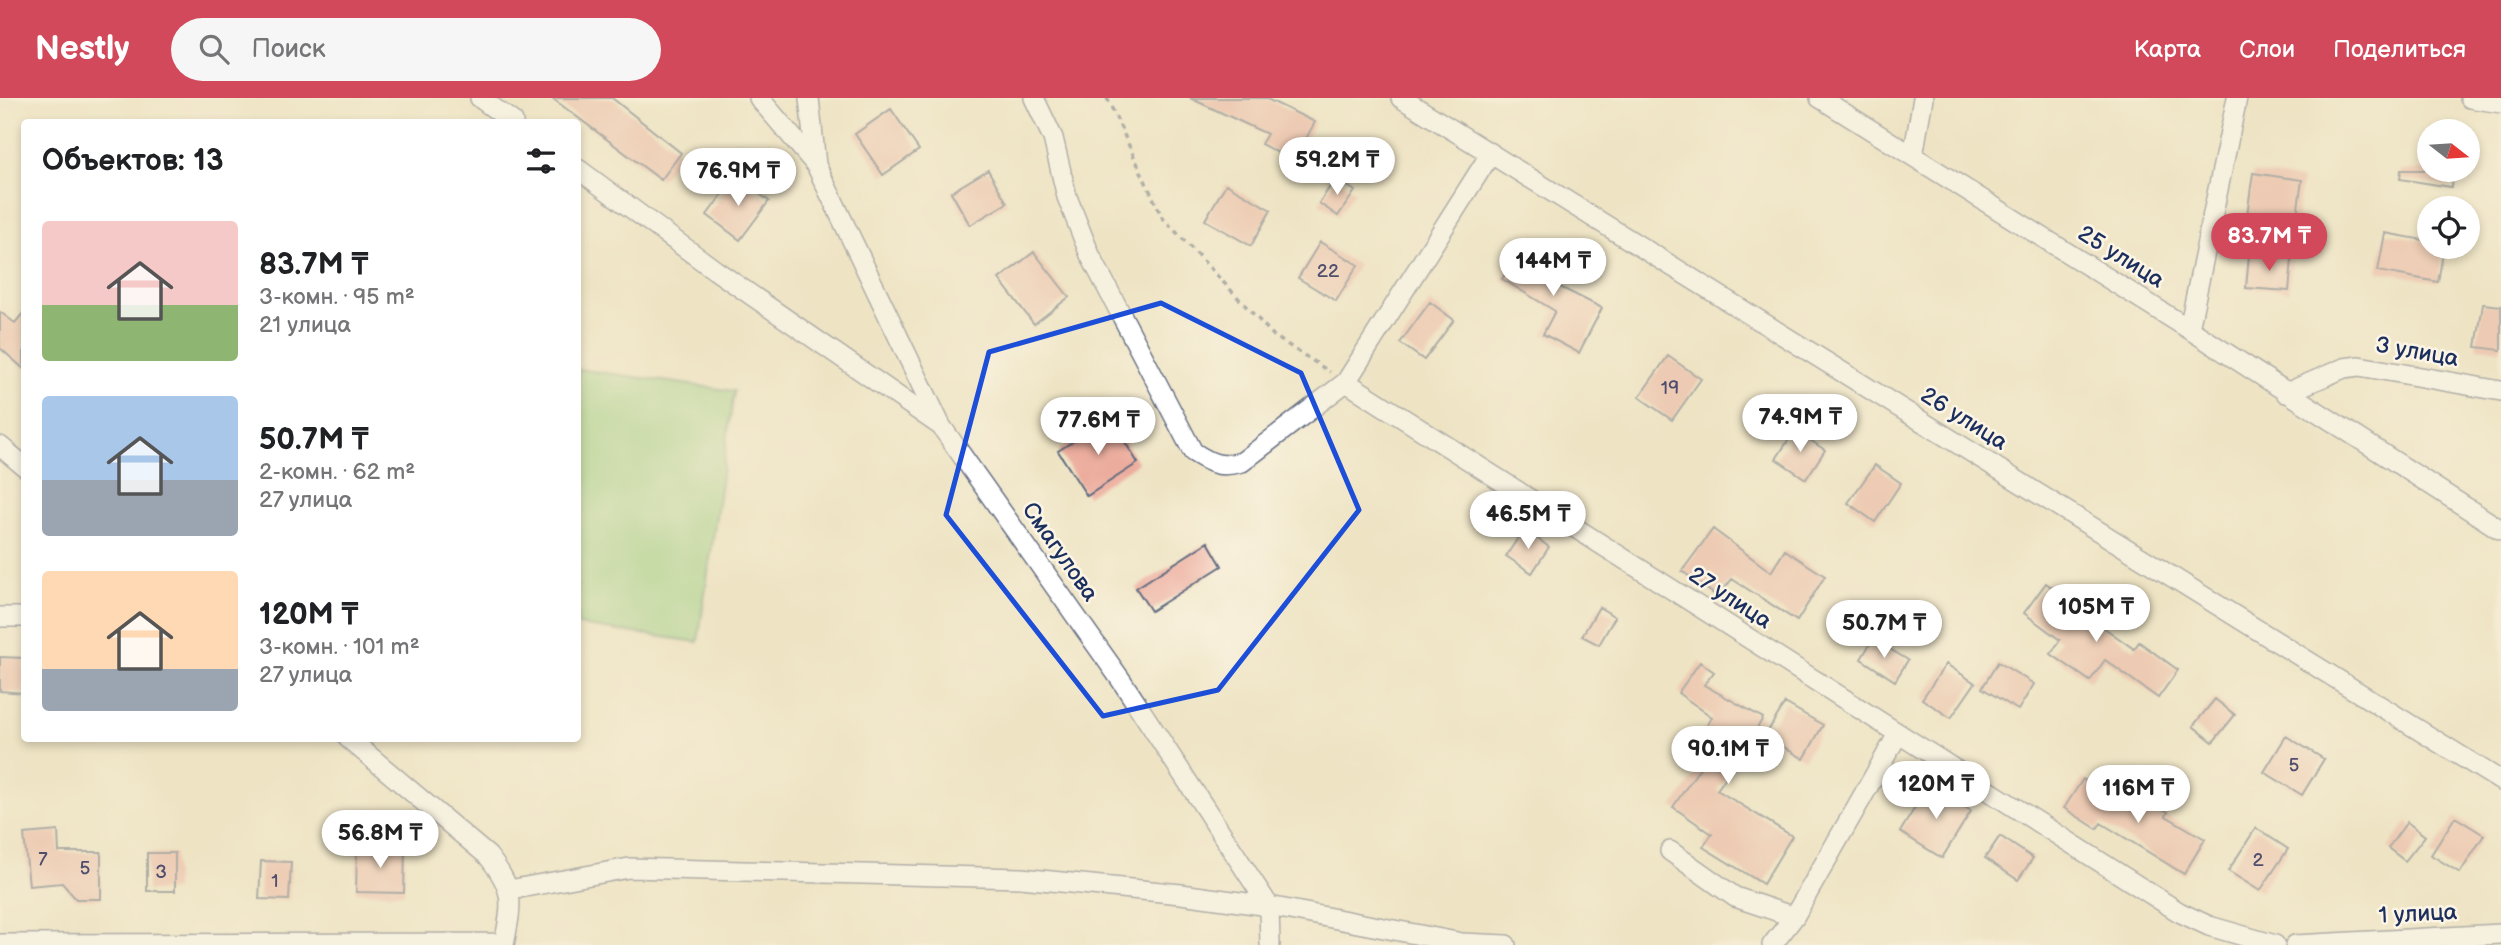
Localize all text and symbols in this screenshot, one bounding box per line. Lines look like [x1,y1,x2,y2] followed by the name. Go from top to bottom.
[171,18,661,81] search box
[35,29,129,69] text: Nestly
[195,30,233,68] icon: search
[251,34,326,65] text: Поиск
[2134,35,2201,64] text: Карта
[2239,35,2295,64] text: Слои
[2333,35,2466,64] text: Поделиться
[2417,119,2480,182] north arrow
[2417,119,2480,259] map controls
[1272,138,1402,197] pin: 59.2M ₸
[522,142,560,180] icon: filters
[42,143,223,179] text: Объектов: 13
[1295,146,1379,174] text: 59.2M ₸
[673,148,803,208] pin: 76.9M ₸
[696,157,780,185] text: 76.9M ₸
[2417,196,2480,259] button: locate
[2204,214,2334,273] pin: 83.7M ₸
[2073,220,2170,295] street label: 25 улица
[2227,222,2311,250] text: 83.7M ₸
[1496,238,1610,298] pin: 144M ₸
[259,247,368,283] text: 83.7M ₸
[1515,247,1591,275] text: 144M ₸
[98,249,182,333] icon: home
[1317,260,1340,283] house number: 22
[259,283,415,311] text: 3-комн. · 95 m²
[259,311,351,339] text: 21 улица
[2373,331,2461,373] street label: 3 улица
[1661,377,1679,400] house number: 19
[1915,381,2013,457] street label: 26 улица
[1735,394,1865,454] pin: 74.9M ₸
[1033,398,1163,457] pin: 77.6M ₸
[1758,403,1842,431] text: 74.9M ₸
[1057,406,1139,434] text: 77.6M ₸
[259,422,369,458] text: 50.7M ₸
[98,424,182,508] icon: home
[259,458,415,486] text: 2-комн. · 62 m²
[259,486,352,514] text: 27 улица
[1463,491,1593,551] pin: 46.5M ₸
[1016,497,1105,607] street label: Смагулова
[1486,500,1570,528] text: 46.5M ₸
[1683,561,1777,635] street label: 27 улица
[2039,584,2153,644] pin: 105M ₸
[2058,593,2134,621] text: 105M ₸
[259,597,358,633] text: 120M ₸
[98,599,182,683] icon: home
[1819,601,1949,660] pin: 50.7M ₸
[1842,609,1926,637] text: 50.7M ₸
[259,633,420,661] text: 3-комн. · 101 m²
[259,661,352,689] text: 27 улица
[1663,726,1793,786] pin: 90.1M ₸
[1687,735,1769,763] text: 90.1M ₸
[2289,754,2300,777] house number: 5
[1879,762,1993,821] pin: 120M ₸
[2081,766,2195,825] pin: 116M ₸
[1898,770,1974,798] text: 120M ₸
[2102,774,2174,802] text: 116M ₸
[315,810,445,870] pin: 56.8M ₸
[338,819,422,847] text: 56.8M ₸
[38,848,48,871] house number: 7
[2252,849,2264,872] house number: 2
[80,857,91,880] house number: 5
[155,861,167,884] house number: 3
[271,870,279,893] house number: 1
[2378,898,2458,930] street label: 1 улица

